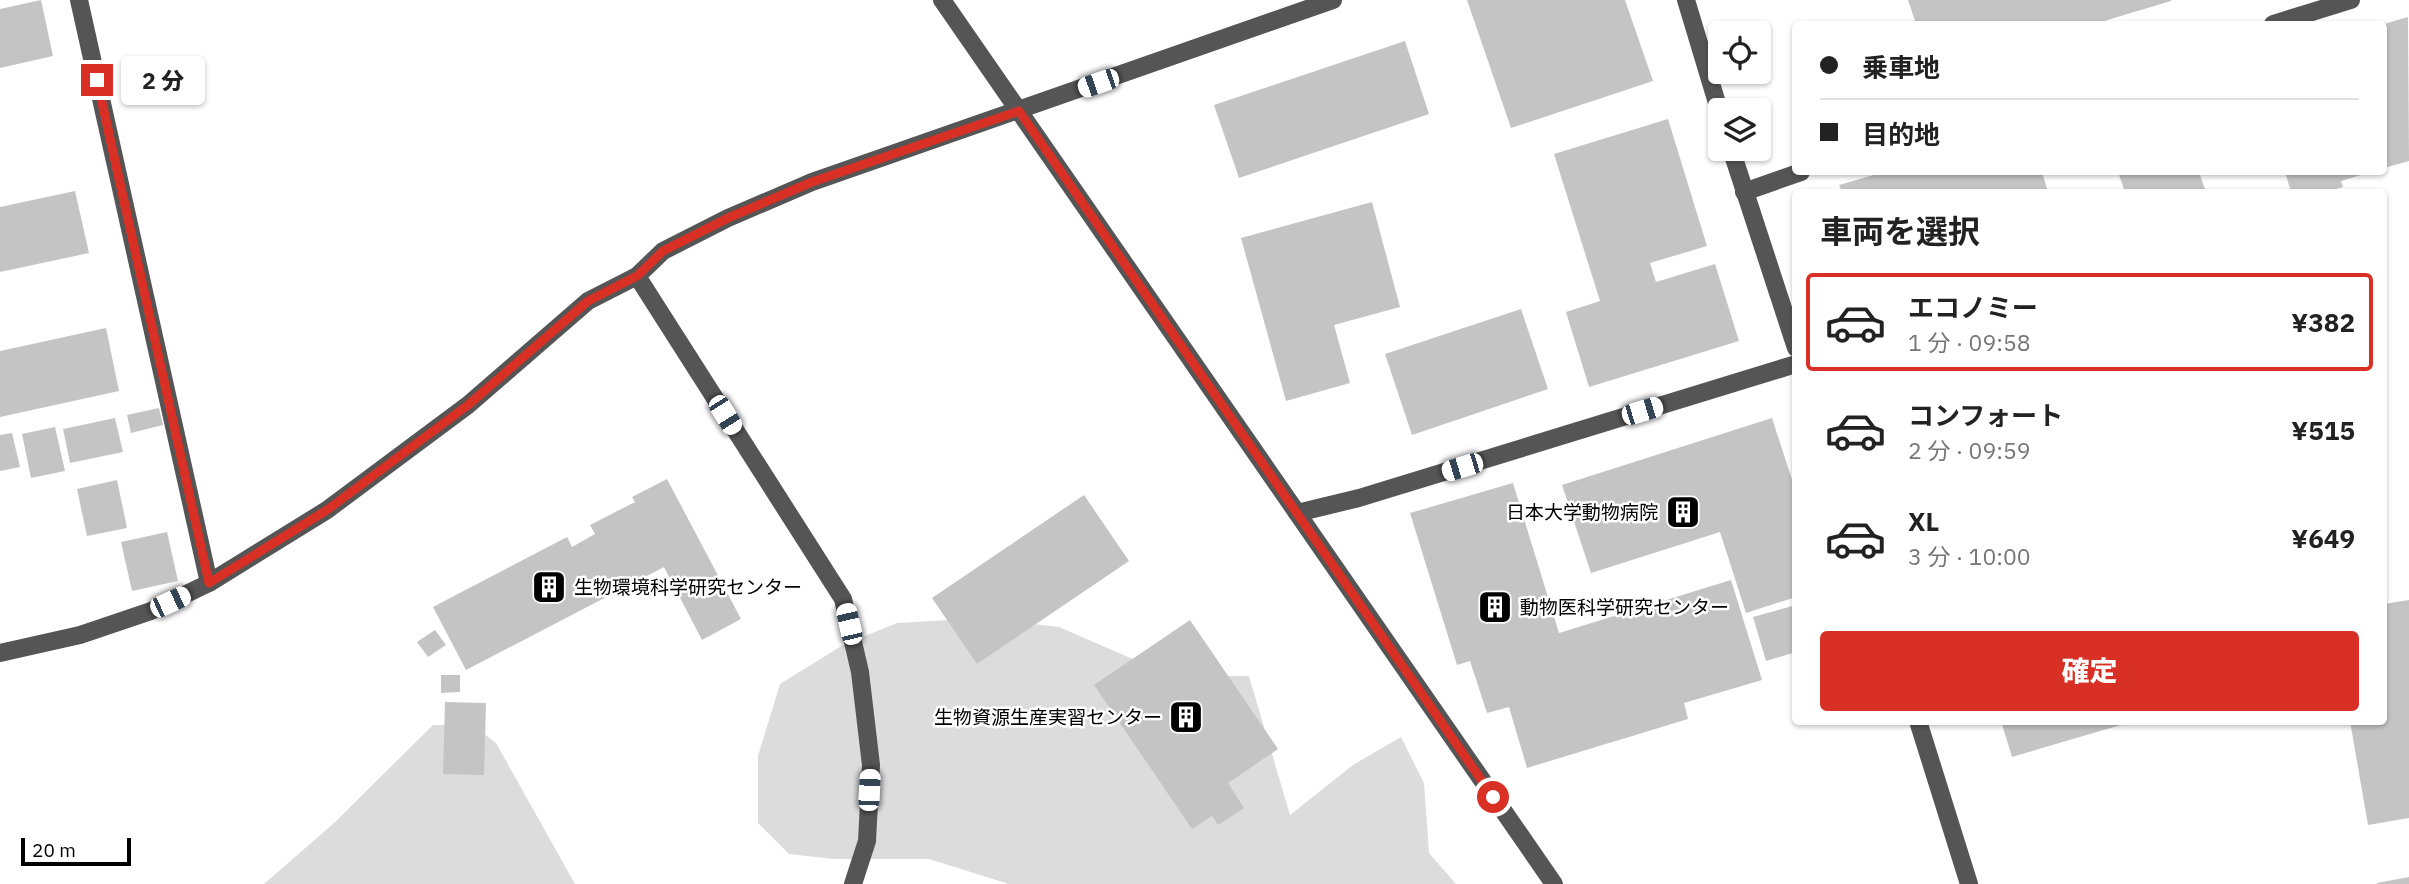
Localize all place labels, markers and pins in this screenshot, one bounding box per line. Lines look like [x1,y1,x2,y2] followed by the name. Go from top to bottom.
[1664,493,1702,531] building icon: 日本大学動物病院
[1506,500,1658,524] place label: 日本大学動物病院
[530,568,568,606] building icon: 生物環境科学研究センター
[574,575,802,599] place label: 生物環境科学研究センター
[1476,588,1514,626] building icon: 動物医科学研究センター
[1520,595,1729,619] place label: 動物医科学研究センター
[1167,698,1205,736] building icon: 生物資源生産実習センター
[934,705,1162,729] place label: 生物資源生産実習センター

